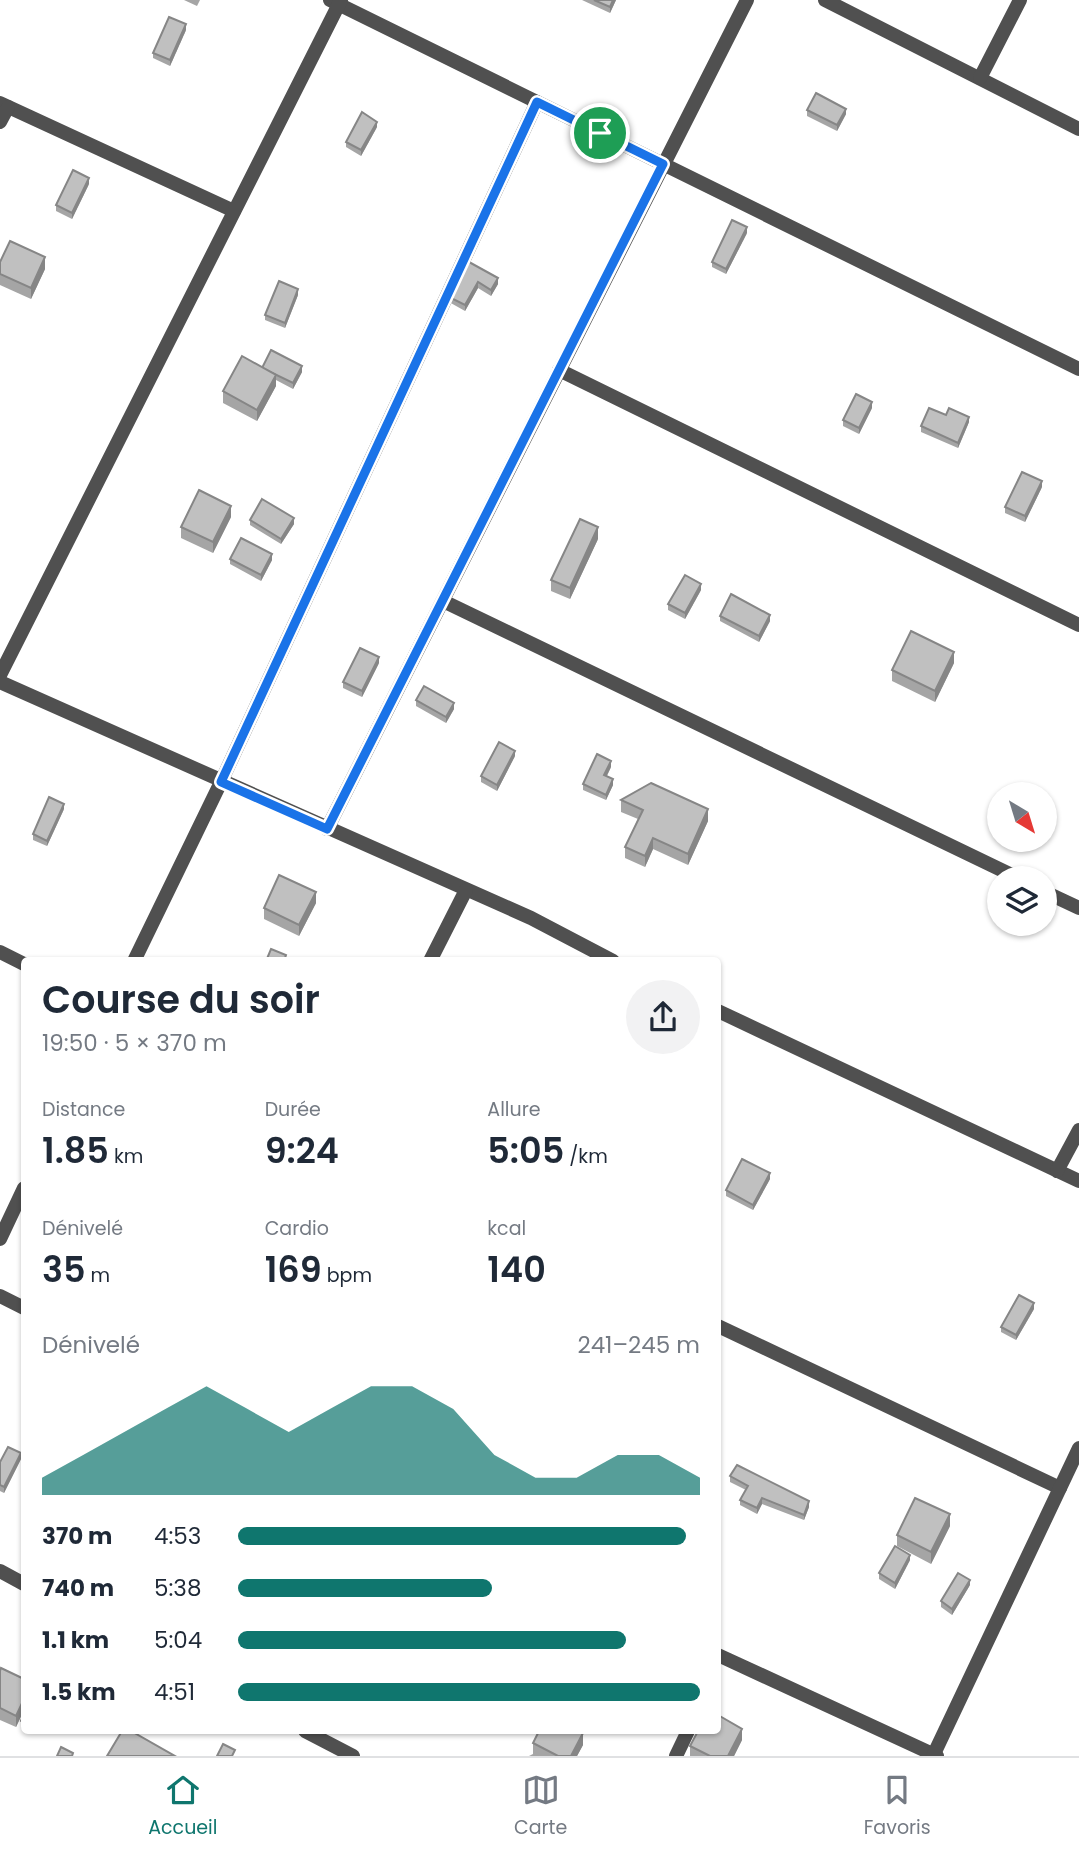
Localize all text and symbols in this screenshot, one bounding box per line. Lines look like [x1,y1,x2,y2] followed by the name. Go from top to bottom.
[570,103,630,163] pin
[581,114,619,152] icon: arrive
[987,782,1057,852] north arrow
[987,782,1057,936] map controls
[987,866,1057,936] button: layers
[42,973,320,1026] text: Course du soir
[626,980,700,1054] button: share
[42,1027,227,1059] text: 19:50 · 5 × 370 m
[42,1096,125,1123] text: Distance
[265,1096,321,1123] text: Durée
[487,1096,541,1123] text: Allure
[42,1126,109,1175] text: 1.85
[265,1126,339,1175] text: 9:24
[487,1126,564,1175] text: 5:05
[109,1143,143,1170] text: km
[564,1143,608,1170] text: /km
[42,1215,123,1242] text: Dénivelé
[265,1215,329,1242] text: Cardio
[487,1215,526,1242] text: kcal
[42,1245,86,1294] text: 35
[265,1245,322,1294] text: 169
[487,1245,546,1294] text: 140
[86,1262,110,1289] text: m
[322,1262,372,1289] text: bpm
[42,1329,140,1361] text: Dénivelé
[577,1329,700,1361] text: 241–245 m
[42,1520,112,1552] text: 370 m
[154,1520,201,1552] text: 4:53
[42,1572,114,1604] text: 740 m
[154,1572,201,1604] text: 5:38
[42,1624,109,1656] text: 1.1 km
[154,1624,202,1656] text: 5:04
[42,1676,116,1708] text: 1.5 km
[154,1676,195,1708] text: 4:51
[148,1771,217,1842] tab: Accueil
[514,1771,567,1842] tab: Carte
[864,1771,931,1842] tab: Favoris

